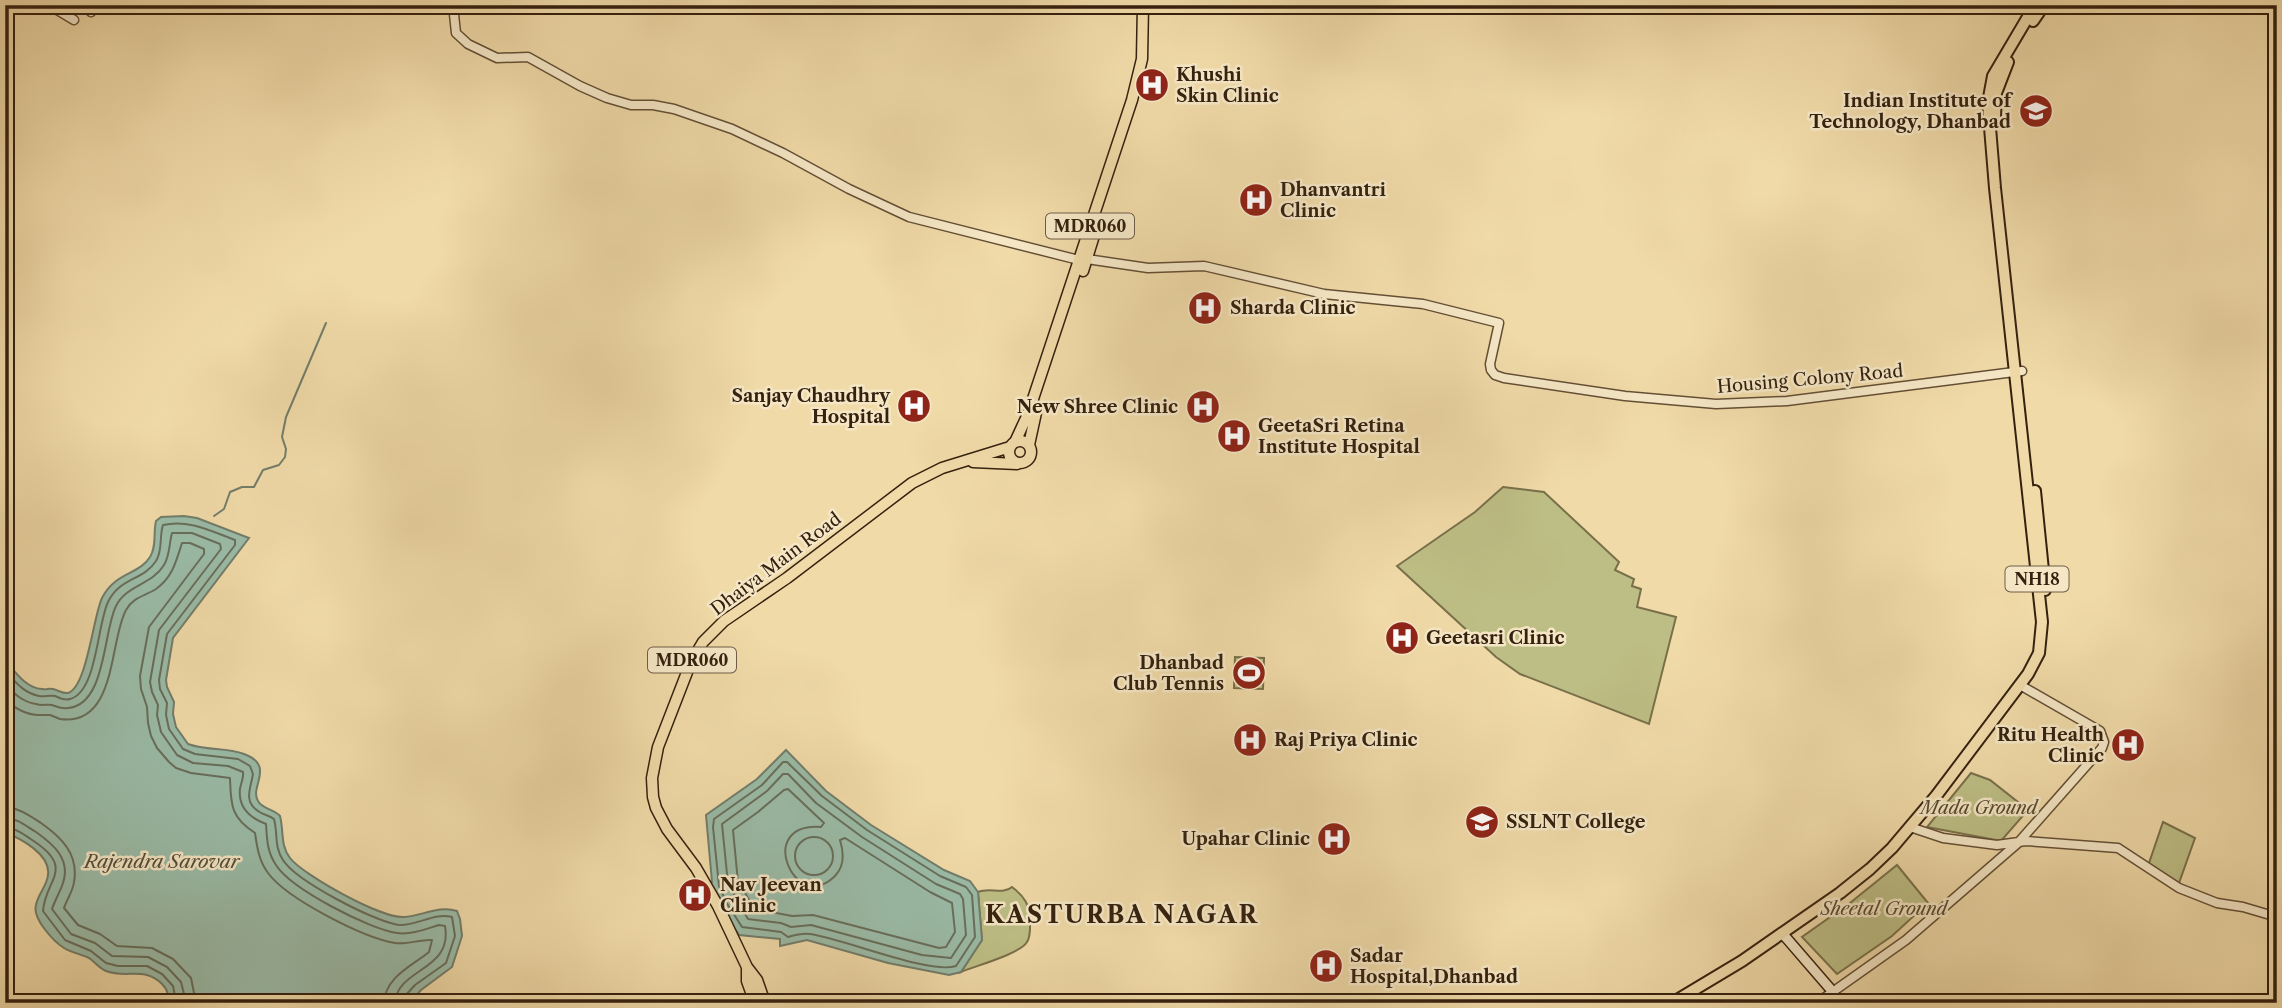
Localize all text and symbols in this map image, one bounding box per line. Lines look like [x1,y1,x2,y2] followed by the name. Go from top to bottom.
[1176,64,1279,107] place label: Khushi Skin Clinic
[1133,66,1171,104] hospital icon: Khushi Skin Clinic
[1809,90,2013,133] place label: Indian Institute of Technology, Dhanbad
[2017,92,2055,130] school or university icon: Indian Institute of Technology, Dhanbad
[1280,179,1387,222] place label: Dhanvantri Clinic
[1237,181,1275,219] hospital icon: Dhanvantri Clinic
[1046,214,1134,238] road number: MDR060
[1186,289,1224,327] hospital icon: Sharda Clinic
[1230,297,1356,319] place label: Sharda Clinic
[1716,360,1904,398] street label: Housing Colony Road
[732,385,891,428] place label: Sanjay Chaudhry Hospital
[895,387,933,425] hospital icon: Sanjay Chaudhry Hospital
[1184,388,1222,426] hospital icon: New Shree Clinic
[1017,396,1178,418] place label: New Shree Clinic
[1258,415,1420,458] place label: GeetaSri Retina Institute Hospital
[1215,417,1253,455] hospital icon: GeetaSri Retina Institute Hospital
[706,508,846,620] street label: Dhaiya Main Road
[2006,566,2068,592] road number: NH18
[1383,619,1421,657] hospital icon: Geetasri Clinic
[1426,627,1564,649] place label: Geetasri Clinic
[648,648,736,673] road number: MDR060
[1113,652,1224,695] place label: Dhanbad Club Tennis
[1230,654,1268,692] sports icon: Dhanbad Club Tennis
[1231,721,1269,759] hospital icon: Raj Priya Clinic
[1997,724,2105,767] place label: Ritu Health Clinic
[2109,726,2147,764] hospital icon: Ritu Health Clinic
[1274,729,1418,751] place label: Raj Priya Clinic
[1919,797,2040,819] park label: Mada Ground
[1463,803,1501,841] school or university icon: SSLNT College
[1506,811,1646,833] place label: SSLNT College
[1315,820,1353,858] hospital icon: Upahar Clinic
[1181,828,1310,850] place label: Upahar Clinic
[82,850,241,873] water label: Rajendra Sarovar
[720,874,822,917] place label: Nav Jeevan Clinic
[676,876,714,914] hospital icon: Nav Jeevan Clinic
[1820,898,1950,920] park label: Sheetal Ground
[985,900,1259,929] district label: KASTURBA NAGAR
[1350,945,1518,988] place label: Sadar Hospital,Dhanbad
[1307,947,1345,985] hospital icon: Sadar Hospital,Dhanbad

